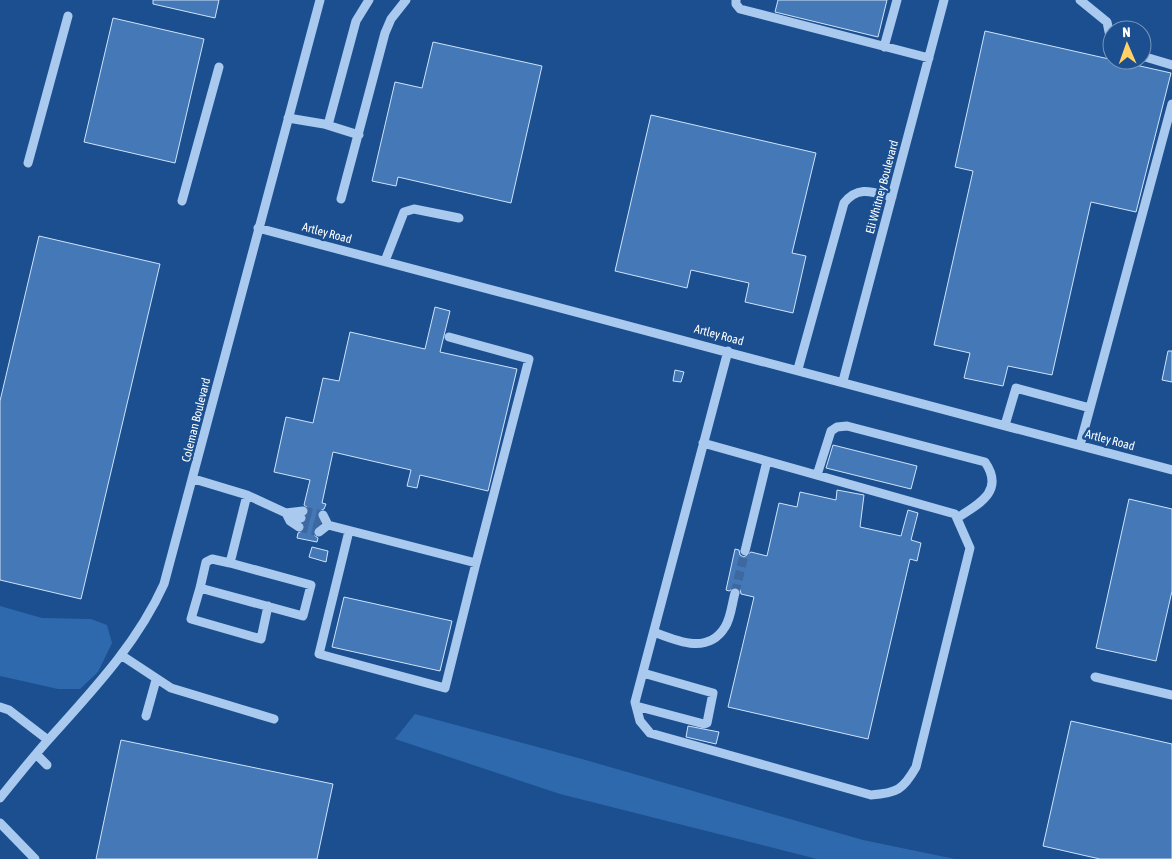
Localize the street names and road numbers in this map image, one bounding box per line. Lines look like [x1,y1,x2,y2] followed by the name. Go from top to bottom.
[863,139,901,235] street label: Eli Whitney Boulevard
[301,220,353,246] street label: Artley Road
[693,322,745,348] street label: Artley Road
[179,376,213,464] street label: Coleman Boulevard
[1084,427,1136,453] street label: Artley Road

